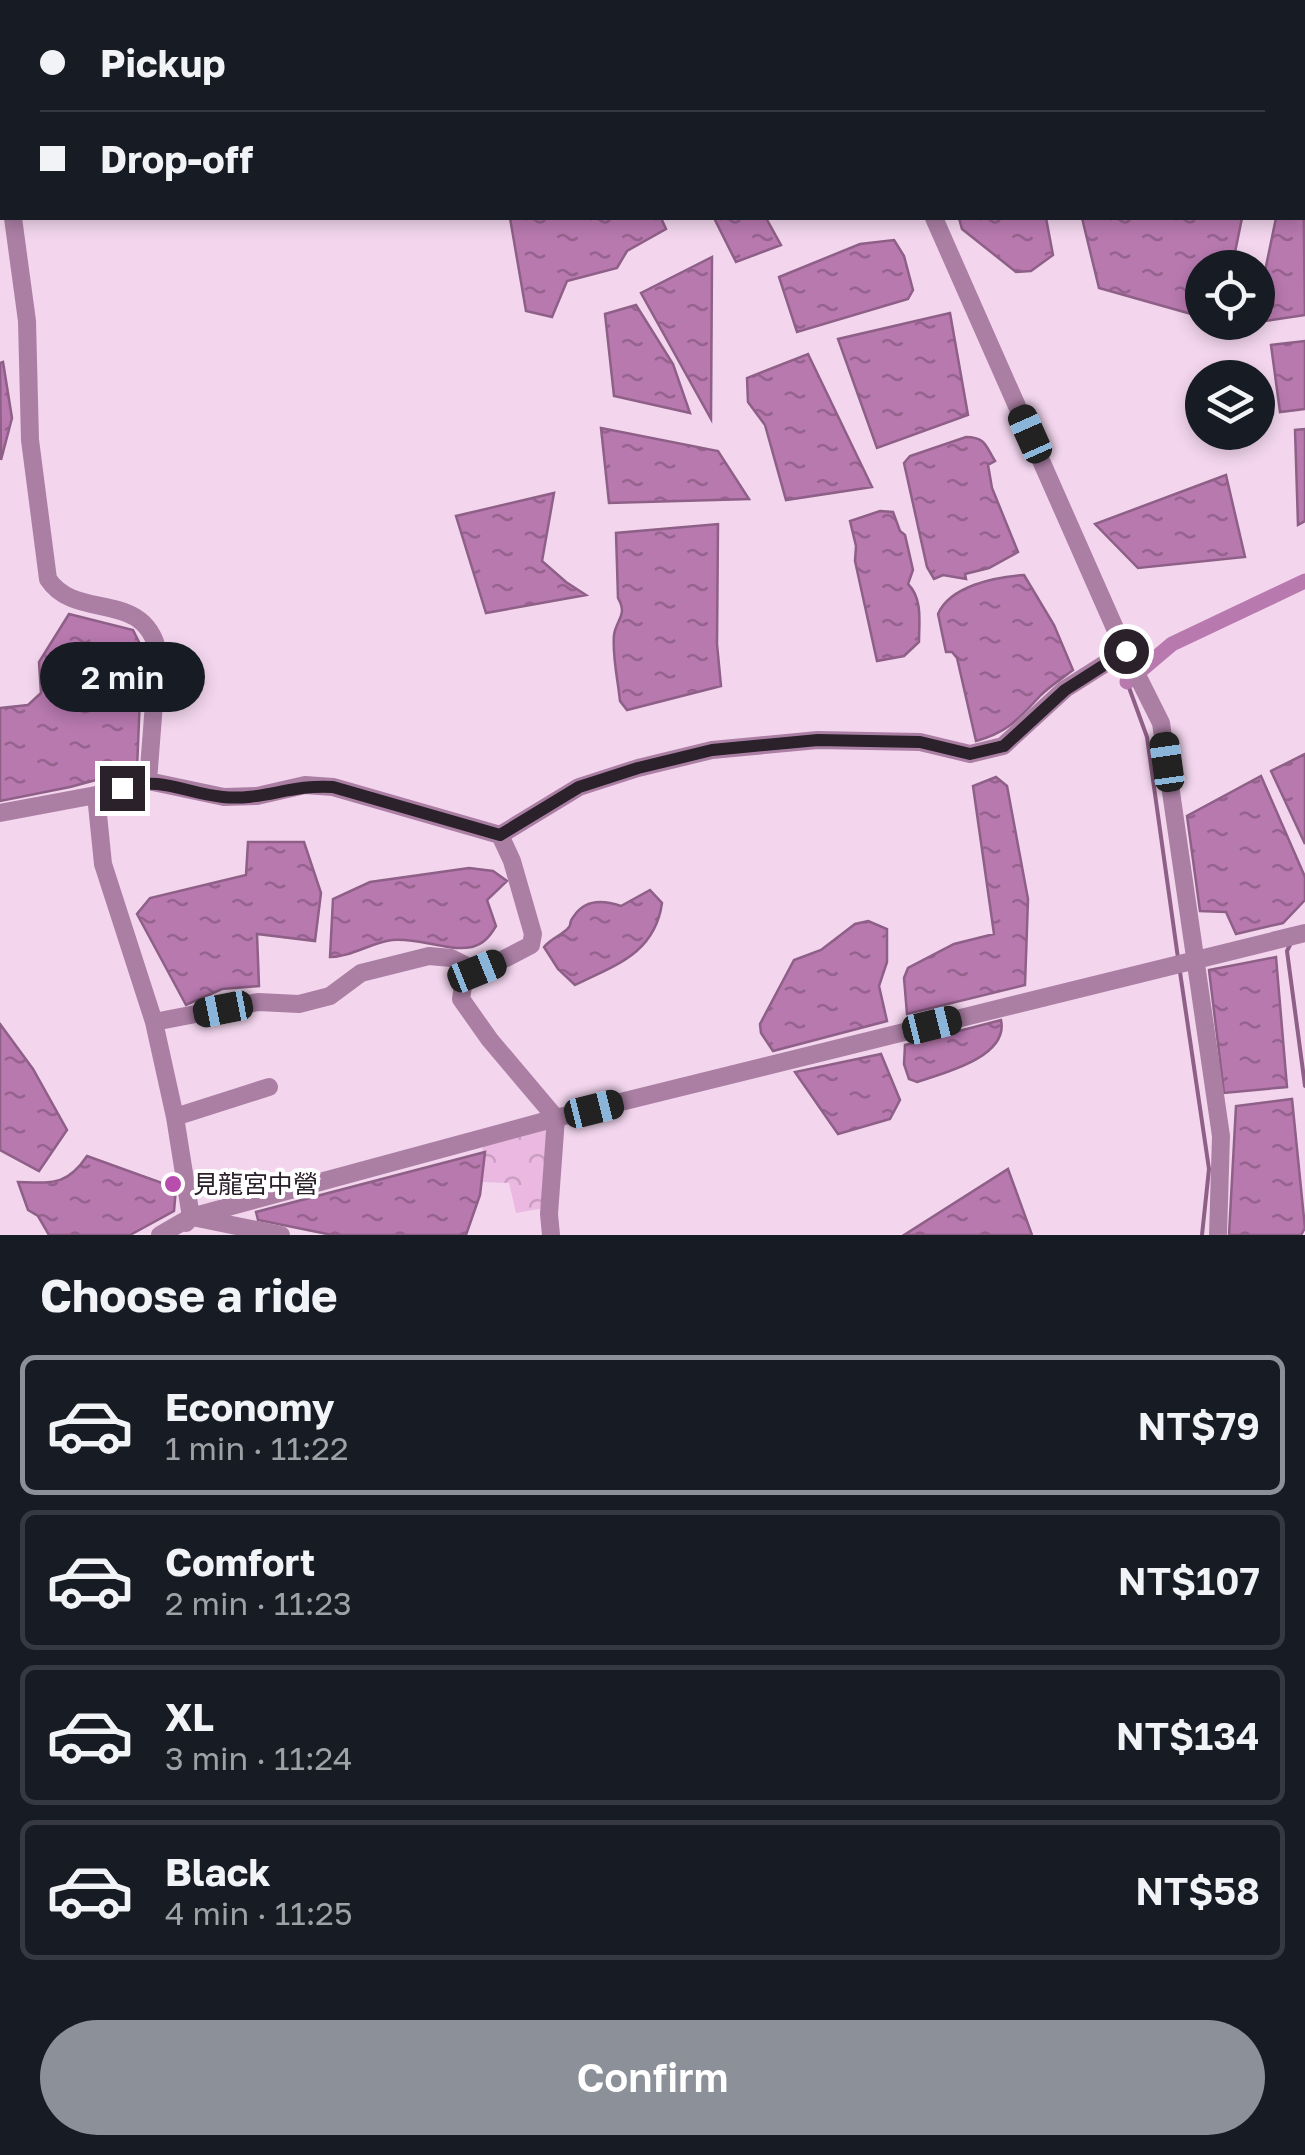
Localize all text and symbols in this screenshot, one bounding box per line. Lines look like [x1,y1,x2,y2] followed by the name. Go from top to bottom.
[100,40,226,85] text: Pickup
[100,136,253,181] text: Drop-off
[1185,250,1275,450] map controls
[1185,250,1275,340] button: locate
[1185,360,1275,450] button: layers
[1004,400,1056,468] car
[1104,629,1149,674] route start
[39,643,204,713] callout: 2 min
[81,658,164,696] text: 2 min
[1148,730,1186,794] car
[100,766,145,811] route end
[444,946,510,996] car
[191,989,255,1029] car
[899,1003,965,1047] car
[561,1087,627,1131] car
[193,1168,318,1199] place label: 見龍宮中營
[162,1173,184,1195] marker: 見龍宮中營
[40,1268,338,1322] text: Choose a ride
[45,1380,135,1470] icon: car
[165,1384,334,1429] text: Economy
[1138,1403,1260,1448] text: NT$79
[165,1429,348,1467] text: 1 min · 11:22
[45,1535,135,1625] icon: car
[165,1539,315,1584] text: Comfort
[1118,1558,1260,1603] text: NT$107
[165,1584,352,1622] text: 2 min · 11:23
[45,1690,135,1780] icon: car
[165,1694,214,1739] text: XL
[1116,1713,1260,1758] text: NT$134
[165,1739,353,1777] text: 3 min · 11:24
[45,1845,135,1935] icon: car
[165,1849,270,1894] text: Black
[1135,1868,1260,1913] text: NT$58
[165,1894,352,1932] text: 4 min · 11:25
[40,2020,1265,2135] button: Confirm

